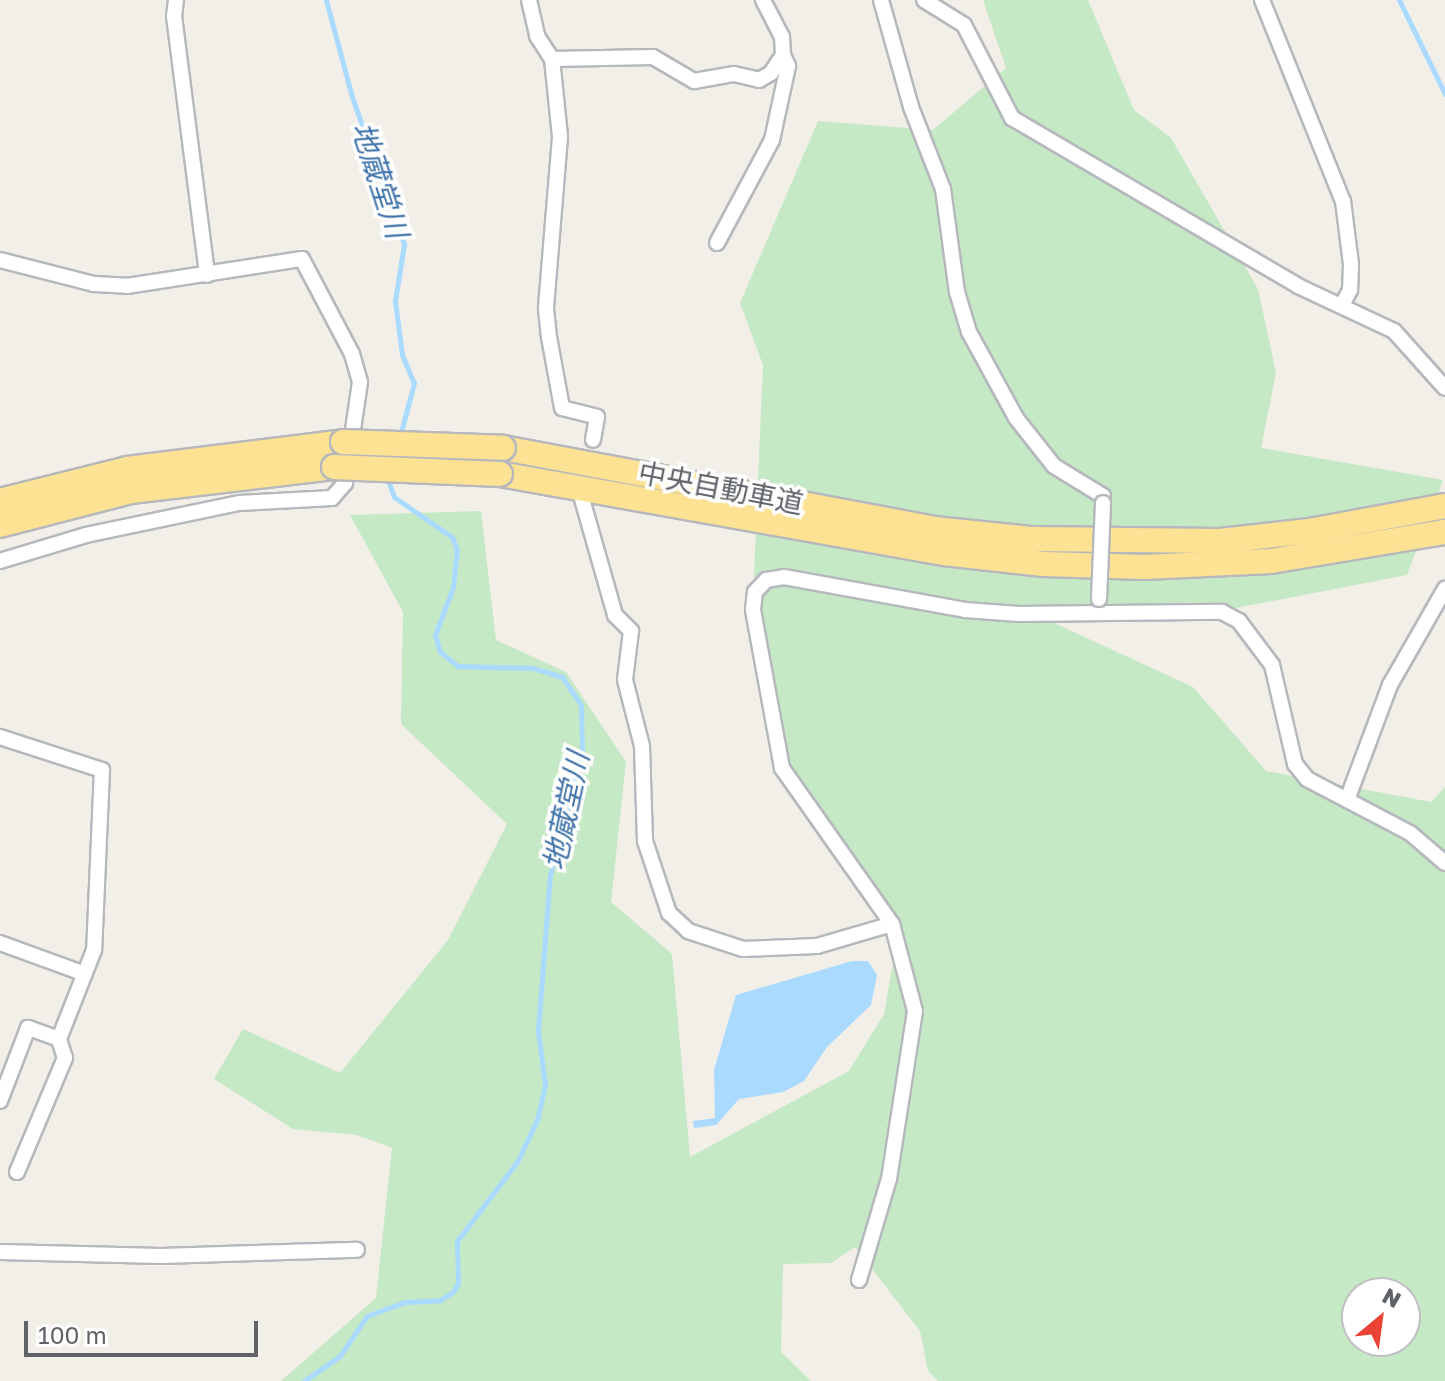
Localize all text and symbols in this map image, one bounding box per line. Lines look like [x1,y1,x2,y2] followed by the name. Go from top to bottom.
[344,117,416,243] water label: 地蔵堂川
[635,455,807,521] street label: 中央自動車道
[536,749,596,873] water label: 地蔵堂川
[1341,1277,1421,1357] north arrow
[1378,1281,1406,1313] text: N
[28,1305,262,1355] scale bar
[38,1320,107,1349] text: 100 m

